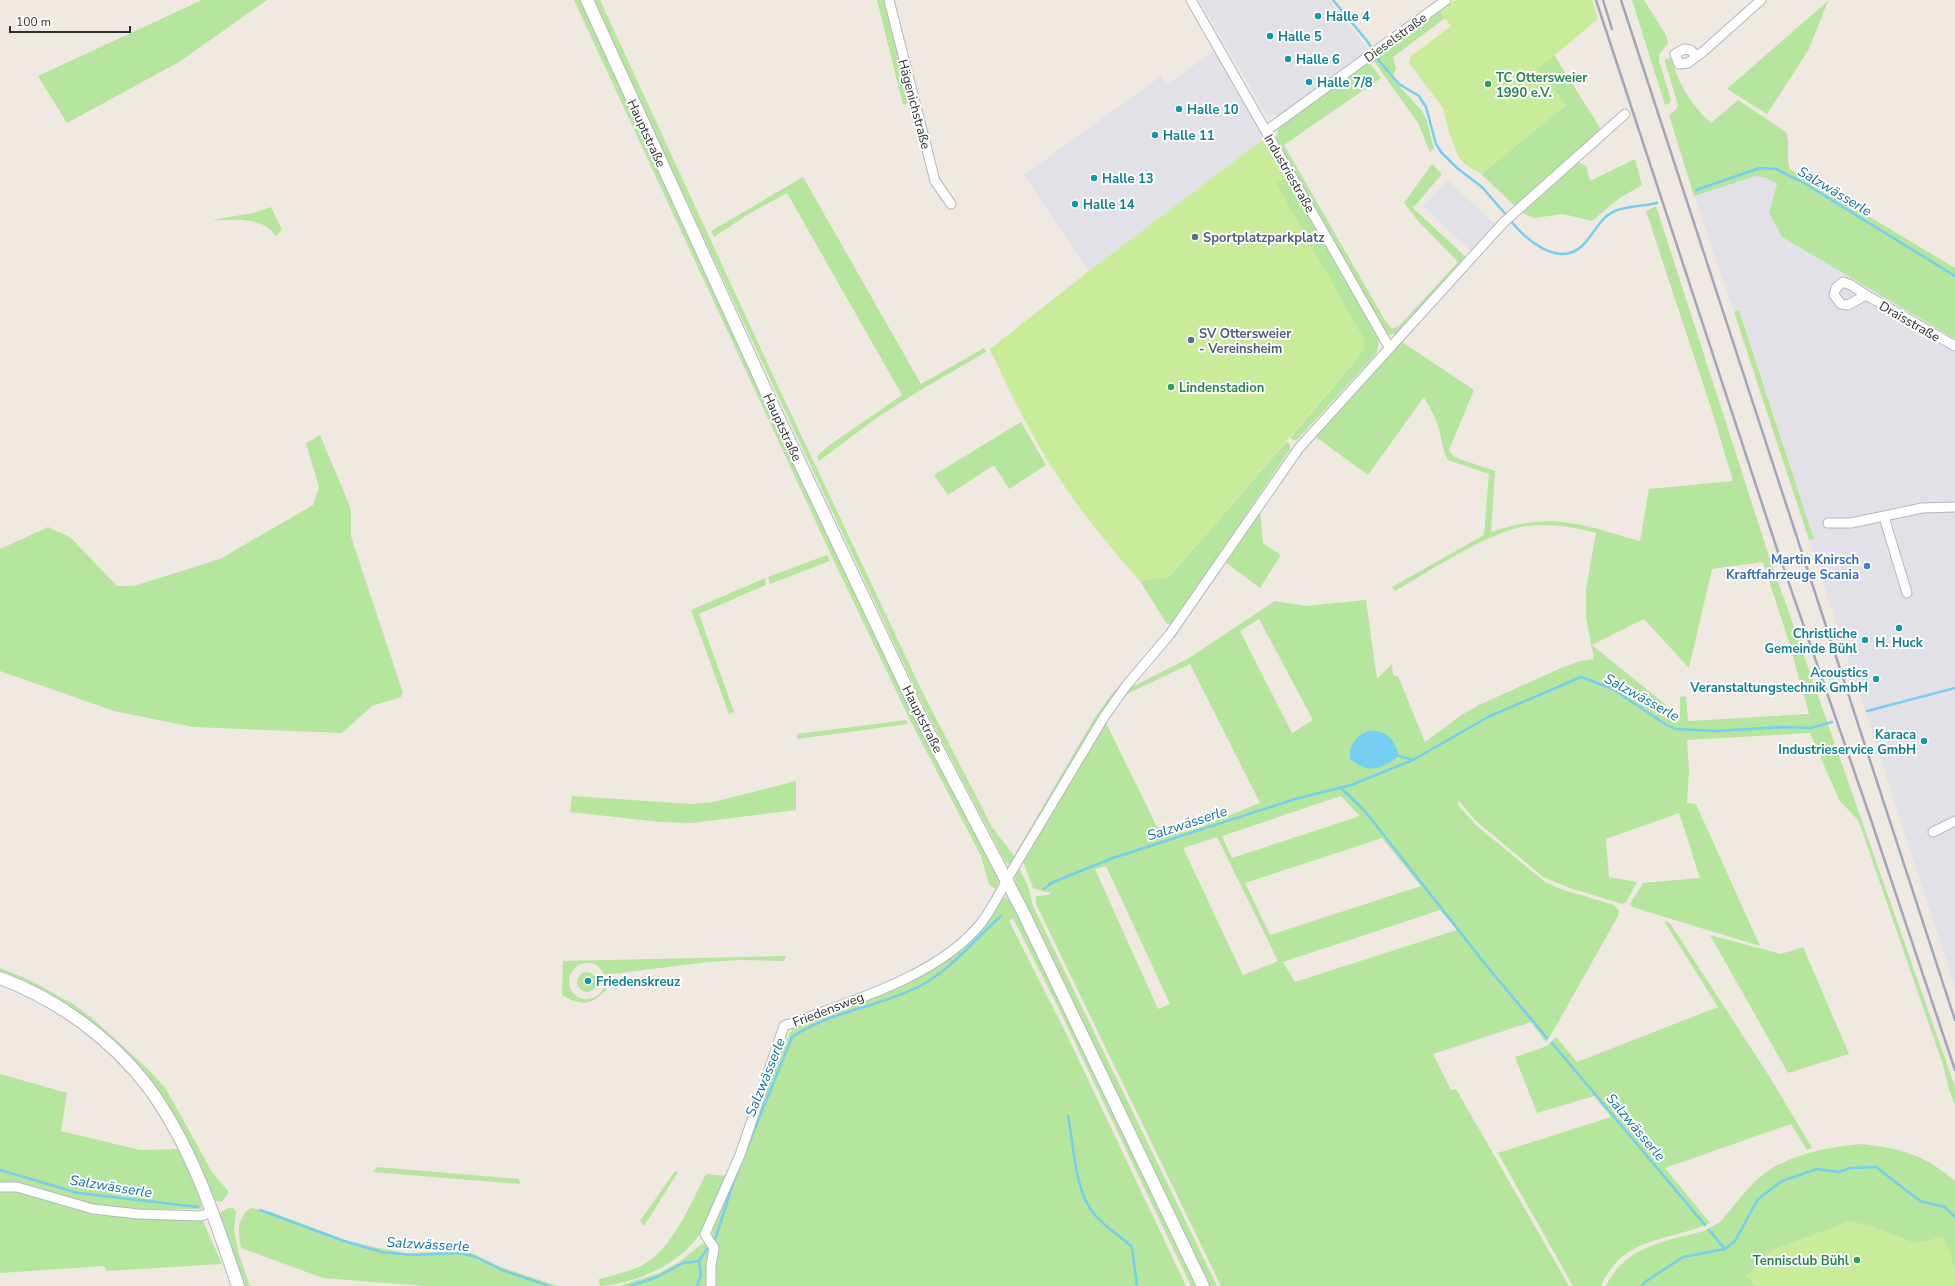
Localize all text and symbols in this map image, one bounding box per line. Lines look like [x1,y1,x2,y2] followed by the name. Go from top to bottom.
[10,8,130,34] scale bar
[1326,8,1370,26] place label: Halle 4
[1360,9,1431,67] street label: Dieselstraße
[1313,11,1323,21] marker: Halle 4
[16,14,51,30] text: 100 m
[1278,28,1322,46] place label: Halle 5
[1265,31,1275,41] marker: Halle 5
[1296,51,1340,69] place label: Halle 6
[1283,54,1293,64] marker: Halle 6
[893,57,935,151] street label: Hägenichstraße
[1496,69,1588,102] place label: TC Ottersweier 1990 e.V.
[1317,74,1373,92] place label: Halle 7/8
[1304,77,1314,87] marker: Halle 7/8
[1483,79,1493,89] marker: TC Ottersweier 1990 e.V.
[622,96,670,170] street label: Hauptstraße
[1187,101,1239,119] place label: Halle 10
[1174,104,1184,114] marker: Halle 10
[1163,127,1215,145] place label: Halle 11
[1150,130,1160,140] marker: Halle 11
[1259,131,1319,216] street label: Industriestraße
[1794,162,1876,221] water label: Salzwässerle
[1102,170,1154,188] place label: Halle 13
[1089,173,1099,183] marker: Halle 13
[1083,196,1135,214] place label: Halle 14
[1070,199,1080,209] marker: Halle 14
[1203,229,1324,247] place label: Sportplatzparkplatz
[1190,232,1200,242] marker: Sportplatzparkplatz
[1876,297,1943,347] street label: Draisstraße
[1199,325,1292,358] place label: SV Ottersweier - Vereinsheim
[1186,335,1196,345] marker: SV Ottersweier - Vereinsheim
[1179,379,1264,397] place label: Lindenstadion
[1166,382,1176,392] marker: Lindenstadion
[758,390,806,464] street label: Hauptstraße
[1726,551,1859,584] place label: Martin Knirsch Kraftfahrzeuge Scania
[1862,561,1872,571] marker: Martin Knirsch Kraftfahrzeuge Scania
[1894,623,1904,633] marker: H. Huck
[1764,625,1858,658] place label: Christliche Gemeinde Bühl
[1875,634,1924,652] place label: H. Huck
[1860,635,1870,645] marker: Christliche Gemeinde Bühl
[1689,664,1868,697] place label: Acoustics Veranstaltungstechnik GmbH
[1601,669,1683,726] water label: Salzwässerle
[1871,674,1881,684] marker: Acoustics Veranstaltungstechnik GmbH
[897,683,947,756] street label: Hauptstraße
[1778,726,1916,759] place label: Karaca Industrieservice GmbH
[1919,736,1929,746] marker: Karaca Industrieservice GmbH
[1145,801,1230,845] water label: Salzwässerle
[596,973,680,991] place label: Friedenskreuz
[583,976,593,986] marker: Friedenskreuz
[790,988,867,1032] street label: Friedensweg
[741,1035,790,1119] water label: Salzwässerle
[1602,1089,1670,1166] water label: Salzwässerle
[68,1171,154,1202] water label: Salzwässerle
[386,1233,470,1256] water label: Salzwässerle
[1753,1252,1850,1270] place label: Tennisclub Bühl
[1852,1255,1862,1265] marker: Tennisclub Bühl

